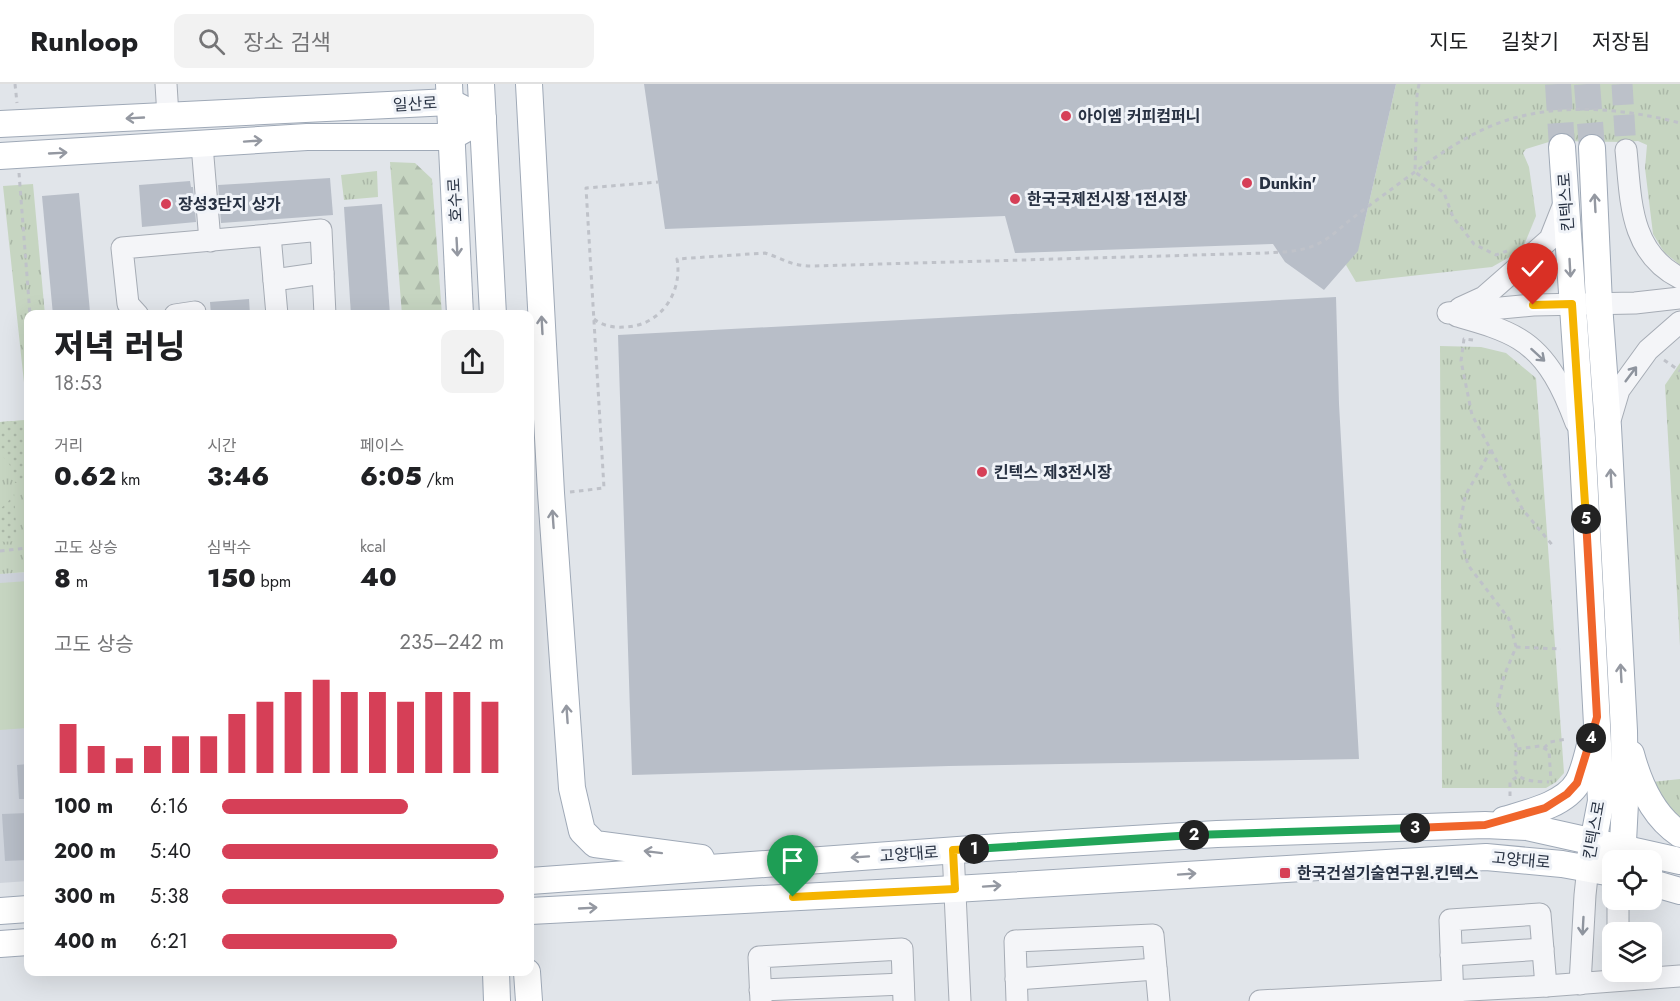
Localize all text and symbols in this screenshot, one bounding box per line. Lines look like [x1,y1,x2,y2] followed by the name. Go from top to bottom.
[174,14,594,68] search box
[30,21,138,62] text: Runloop
[195,25,228,58] icon: search
[243,26,331,58] text: 장소 검색
[1429,27,1468,57] text: 지도
[1501,27,1559,57] text: 길찾기
[1592,27,1650,57] text: 저장됨
[392,91,438,117] street label: 일산로
[1078,105,1201,128] place label: 아이엠 커피컴퍼니
[1059,109,1073,123] marker: 아이엠 커피컴퍼니
[126,112,145,123] one-way arrow
[243,135,263,146] one-way arrow
[48,147,68,158] one-way arrow
[1259,172,1316,195] place label: Dunkin'
[1552,172,1580,232] street label: 킨텍스로
[1240,176,1254,190] marker: Dunkin'
[442,177,468,223] street label: 호수로
[1027,188,1187,211] place label: 한국국제전시장 1전시장
[1008,192,1022,206] marker: 한국국제전시장 1전시장
[178,193,281,216] place label: 장성3단지 상가
[1589,194,1600,214] one-way arrow
[159,197,173,211] marker: 장성3단지 상가
[452,237,463,257] one-way arrow
[1507,243,1558,305] pin
[1516,252,1549,285] icon: check
[1565,257,1576,277] one-way arrow
[537,315,548,335] one-way arrow
[54,323,185,370] text: 저녁 러닝
[441,330,504,393] button: share
[1530,348,1545,363] one-way arrow
[1625,366,1637,382] one-way arrow
[54,369,102,398] text: 18:53
[54,434,83,457] text: 거리
[207,434,236,457] text: 시간
[360,434,404,457] text: 페이스
[54,457,116,495] text: 0.62
[207,457,269,495] text: 3:46
[360,457,422,495] text: 6:05
[994,461,1112,484] place label: 킨텍스 제3전시장
[975,465,989,479] marker: 킨텍스 제3전시장
[116,468,140,491] text: km
[422,468,454,491] text: /km
[1606,469,1617,489] one-way arrow
[1571,504,1601,534] pin: 5
[1581,507,1591,530] text: 5
[547,510,558,530] one-way arrow
[360,535,386,558] text: kcal
[54,536,118,559] text: 고도 상승
[207,536,251,559] text: 심박수
[360,558,397,596] text: 40
[54,559,71,597] text: 8
[207,559,256,597] text: 150
[71,570,88,593] text: m
[256,570,291,593] text: bpm
[400,628,504,657] text: 235–242 m
[54,630,134,659] text: 고도 상승
[1615,663,1626,683] one-way arrow
[561,704,572,724] one-way arrow
[1576,723,1606,753] pin: 4
[1585,726,1597,749] text: 4
[54,792,113,821] text: 100 m
[150,792,188,821] text: 6:16
[1578,799,1610,861] street label: 킨텍스로
[1400,813,1430,843] pin: 3
[1410,816,1420,839] text: 3
[1179,820,1209,850] pin: 2
[1189,823,1199,846] text: 2
[959,834,989,864] pin: 1
[767,835,818,897] pin
[54,837,116,866] text: 200 m
[150,837,191,866] text: 5:40
[970,837,978,860] text: 1
[879,840,939,868] street label: 고양대로
[776,844,809,877] icon: arrive
[643,846,663,857] one-way arrow
[1491,846,1552,874] street label: 고양대로
[1602,850,1662,982] map controls
[1602,850,1662,910] button: locate
[851,852,871,863] one-way arrow
[1297,862,1479,885] place label: 한국건설기술연구원.킨텍스
[1278,866,1292,880] marker: 한국건설기술연구원.킨텍스
[1176,868,1196,879] one-way arrow
[982,880,1002,891] one-way arrow
[54,882,115,911] text: 300 m
[150,882,189,911] text: 5:38
[577,902,597,913] one-way arrow
[1578,915,1589,935] one-way arrow
[1602,922,1662,982] button: layers
[54,927,117,956] text: 400 m
[150,927,188,956] text: 6:21

